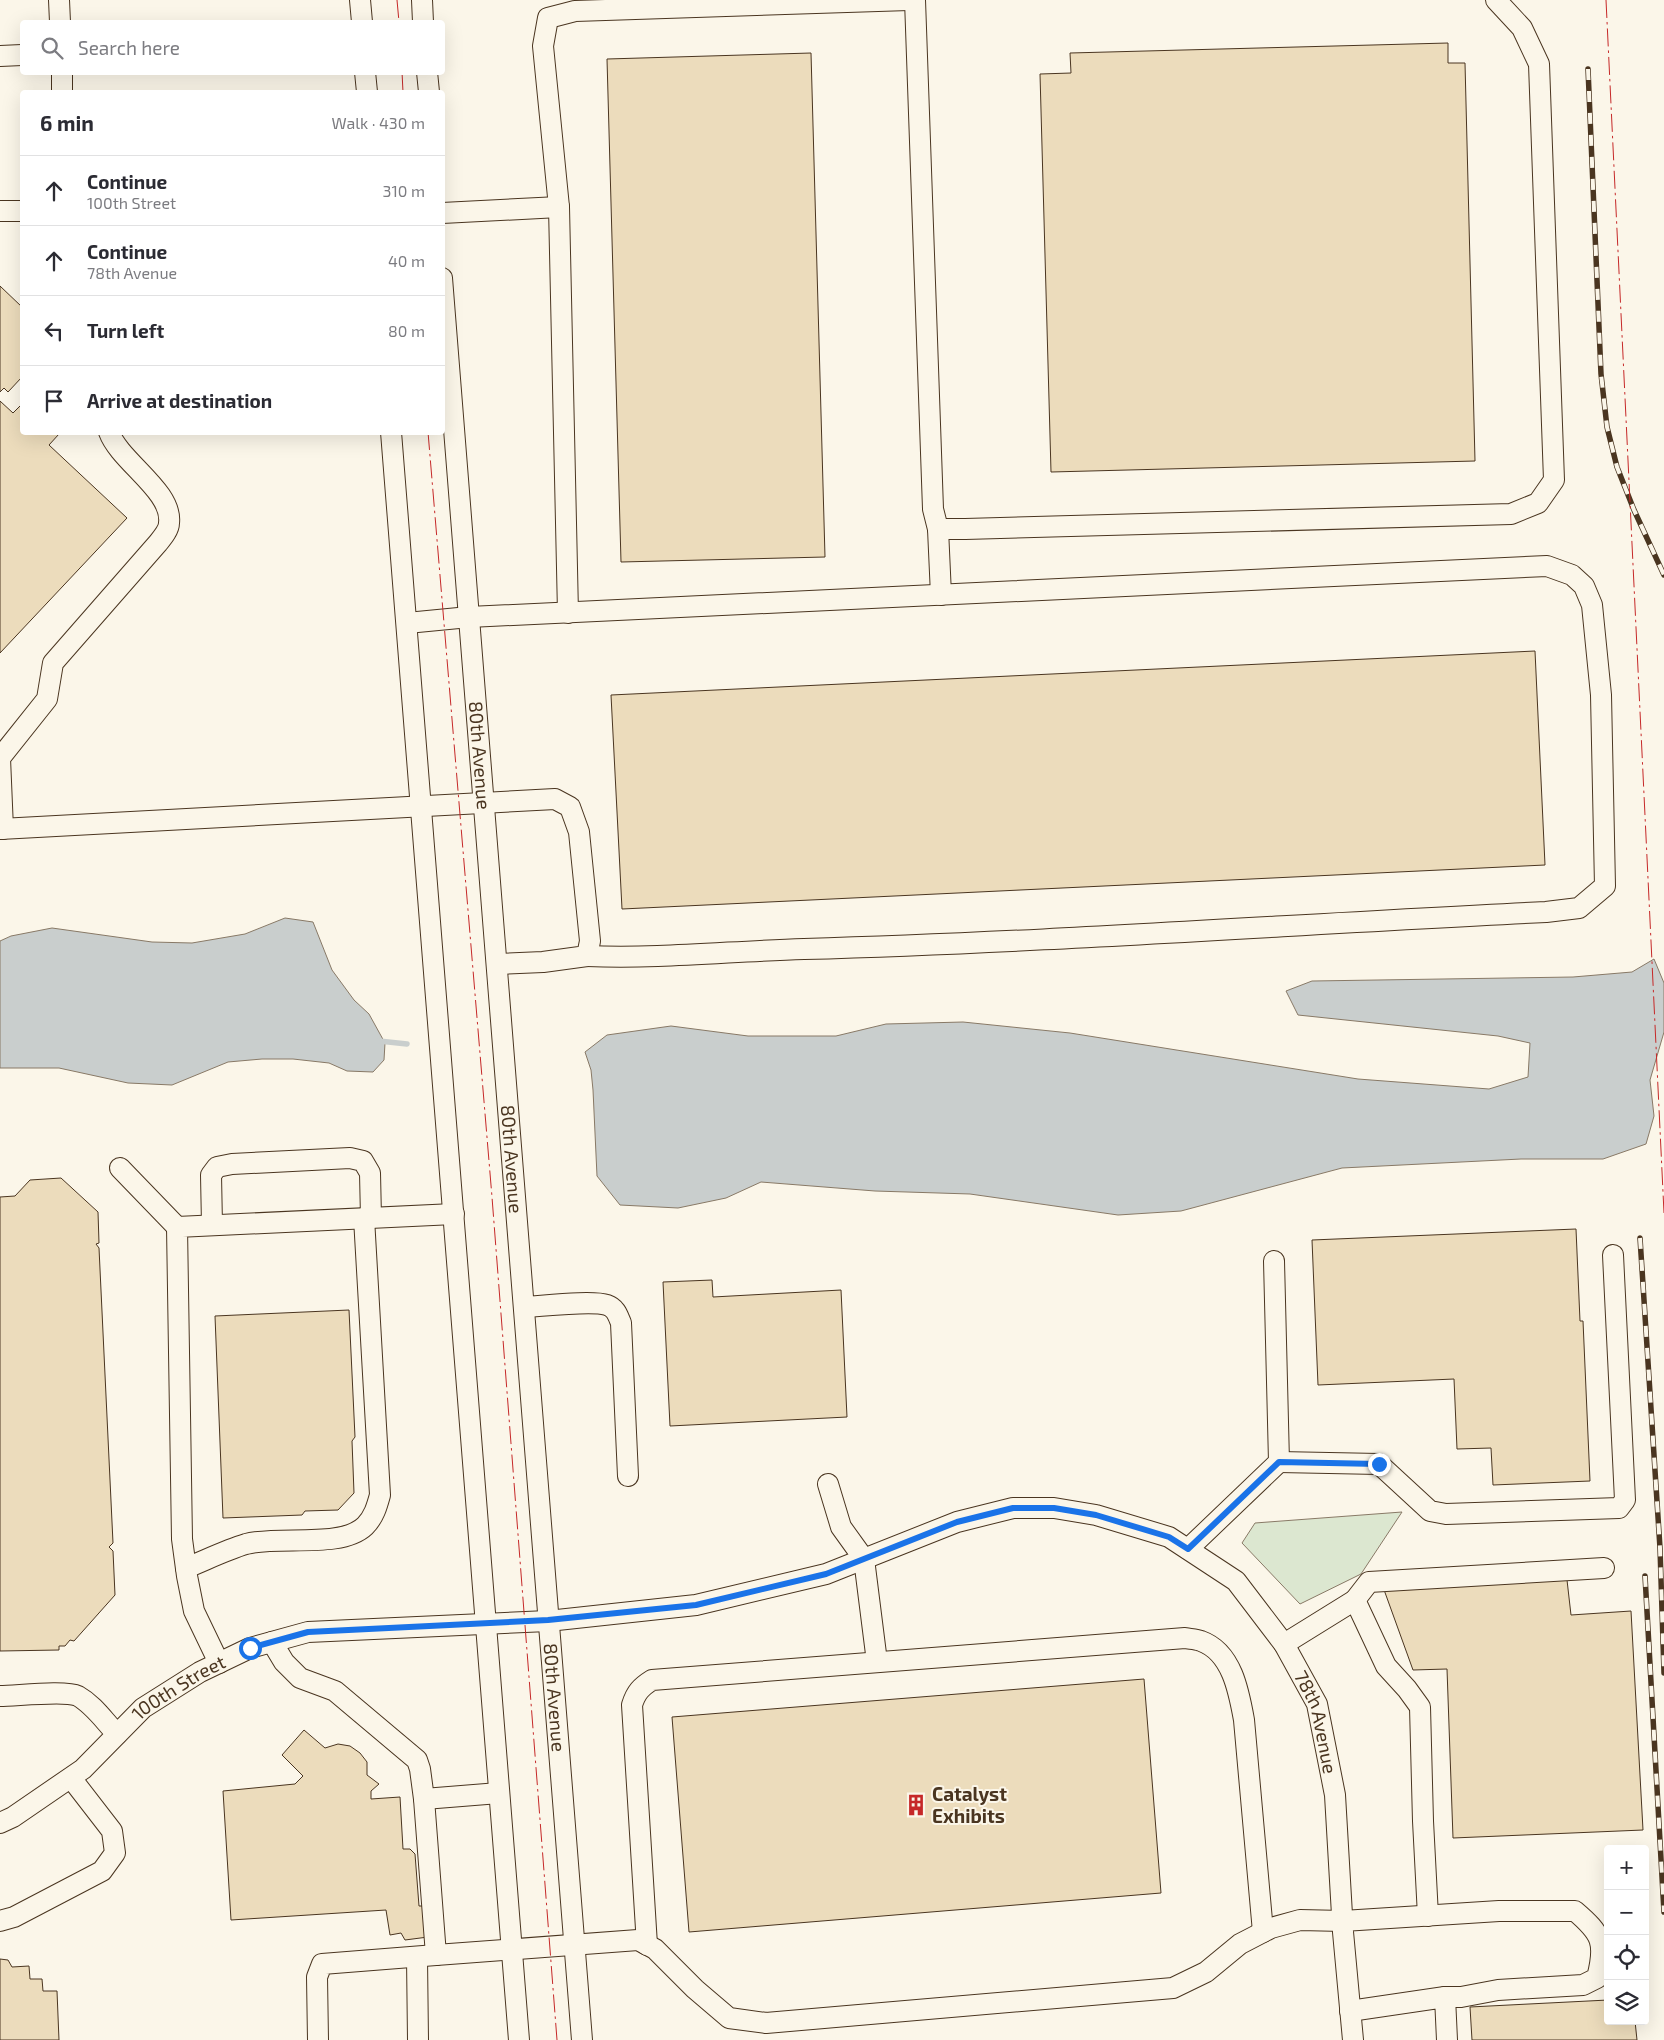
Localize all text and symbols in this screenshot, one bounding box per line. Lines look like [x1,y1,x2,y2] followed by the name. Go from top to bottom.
[20,20,445,75] search box
[38,34,66,62] icon: search
[78,36,180,59] text: Search here
[40,110,94,135] text: 6 min
[332,113,425,132] text: Walk · 430 m
[87,170,167,193] text: Continue
[40,177,68,205] icon: ahead
[383,181,425,200] text: 310 m
[87,193,176,212] text: 100th Street
[87,240,167,263] text: Continue
[40,247,68,275] icon: ahead
[388,251,425,270] text: 40 m
[87,263,177,282] text: 78th Avenue
[40,317,68,345] icon: left
[87,319,164,342] text: Turn left
[388,321,425,340] text: 80 m
[40,387,68,415] icon: arrive
[87,389,272,412] text: Arrive at destination
[465,700,496,811] street label: 80th Avenue
[497,1104,528,1214] street label: 80th Avenue
[1368,1453,1391,1476] route end
[239,1637,262,1660] route start
[540,1642,571,1753] street label: 80th Avenue
[126,1650,229,1724] street label: 100th Street
[1290,1666,1342,1775] street label: 78th Avenue
[932,1782,1007,1827] place label: Catalyst Exhibits
[903,1792,929,1818] building icon: Catalyst Exhibits
[1604,1845,1649,2025] map controls
[1604,1845,1649,1890] button: +
[1604,1890,1649,1935] button: −
[1604,1935,1649,1980] button: locate
[1604,1980,1649,2025] button: layers

